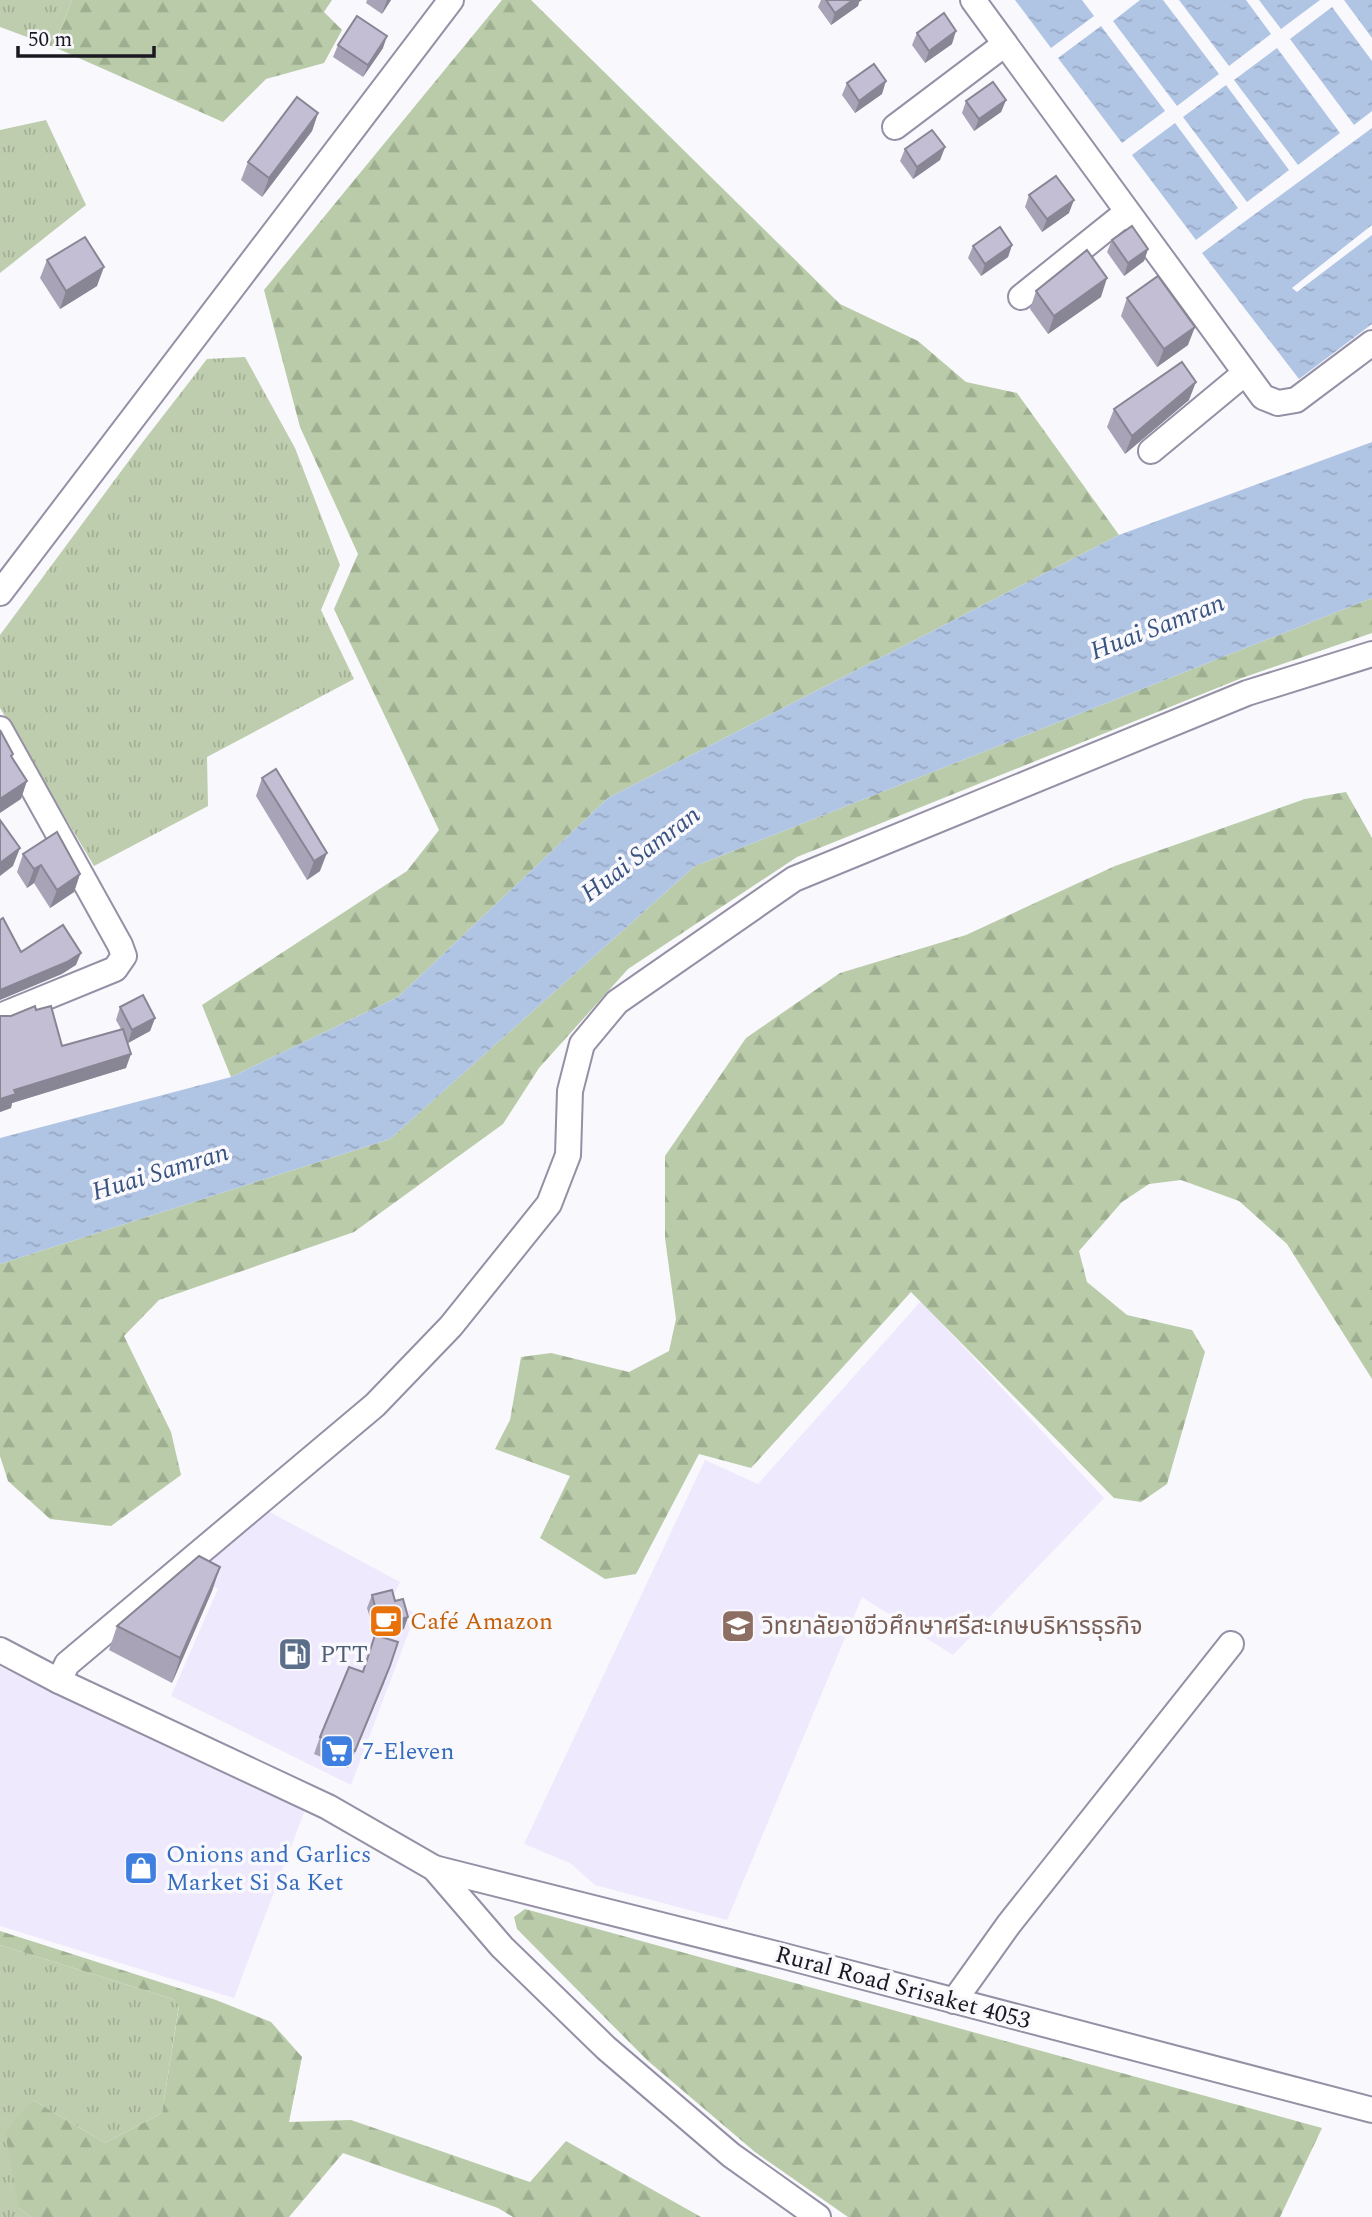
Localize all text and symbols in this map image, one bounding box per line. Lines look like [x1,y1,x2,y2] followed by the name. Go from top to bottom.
[18,14,154,58] scale bar
[28,24,72,56] text: 50 m
[1084,583,1231,671] water label: Huai Samran
[572,795,709,912] water label: Huai Samran
[87,1132,234,1212] water label: Huai Samran
[367,1602,405,1640] cafe icon: Café Amazon
[410,1604,553,1640] place label: Café Amazon
[719,1607,757,1645] school or university icon: วิทยาลัยอาชีวศึกษาศรีสะเกษบริหารธุรกิจ
[761,1609,1143,1645] place label: วิทยาลัยอาชีวศึกษาศรีสะเกษบริหารธุรกิจ
[276,1635,314,1673] fuel station icon: PTT
[320,1637,368,1673] place label: PTT
[318,1732,356,1770] supermarket icon: 7-Eleven
[362,1734,454,1770] place label: 7-Eleven
[166,1837,371,1901] place label: Onions and Garlics Market Si Sa Ket
[122,1849,160,1887] shop icon: Onions and Garlics Market Si Sa Ket
[771,1937,1034,2039] street label: Rural Road Srisaket 4053

